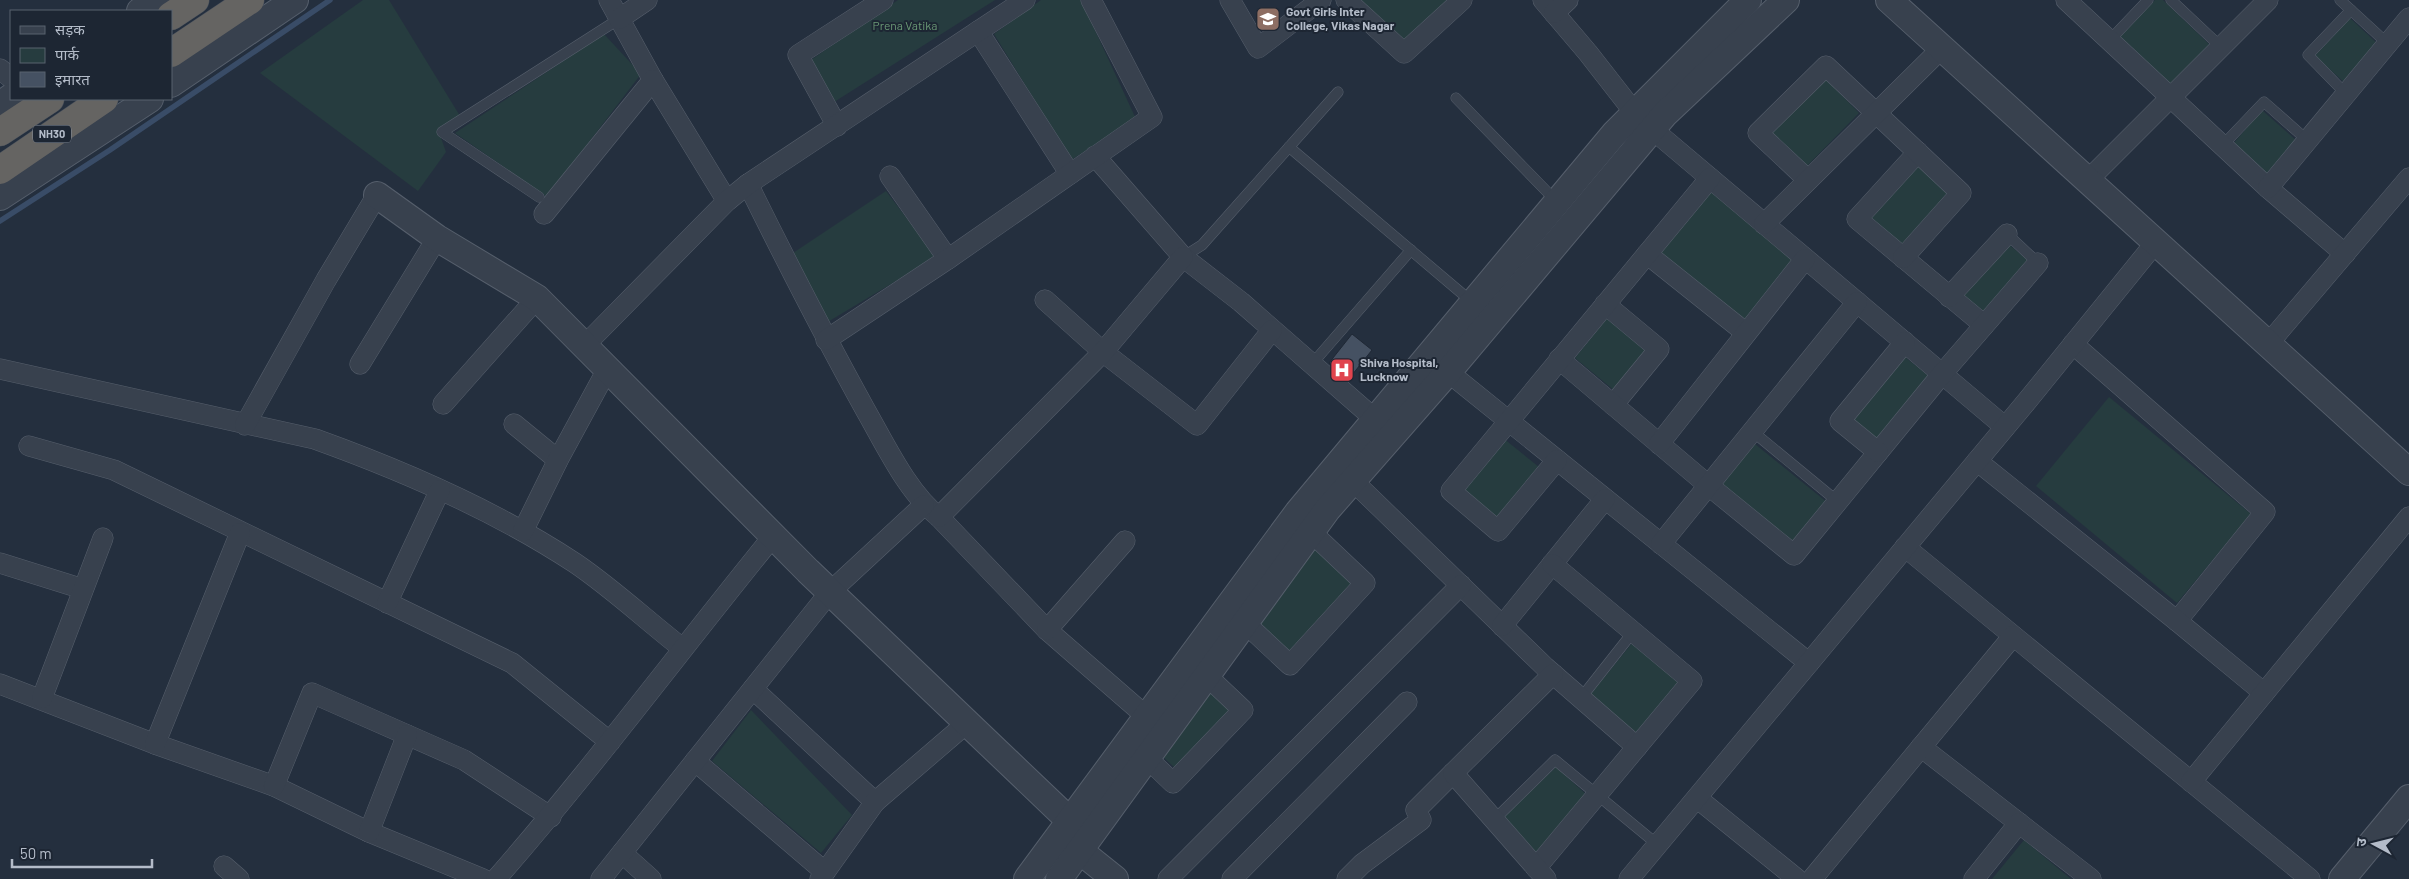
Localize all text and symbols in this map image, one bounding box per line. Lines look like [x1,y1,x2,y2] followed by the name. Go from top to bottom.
[1286,4,1395,32] place label: Govt Girls Inter College, Vikas Nagar
[1255,6,1281,32] school or university icon: Govt Girls Inter College, Vikas Nagar
[10,10,172,100] legend
[873,18,937,32] park label: Prena Vatika
[55,20,85,38] text: सड़क
[55,45,79,63] text: पार्क
[55,70,90,88] text: इमारत
[33,126,71,142] road number: NH30
[1360,355,1439,383] place label: Shiva Hospital, Lucknow
[1329,357,1355,383] hospital icon: Shiva Hospital, Lucknow
[2349,819,2399,869] north arrow
[12,836,152,868] scale bar
[2352,836,2370,847] text: उ
[20,844,52,862] text: 50 m

